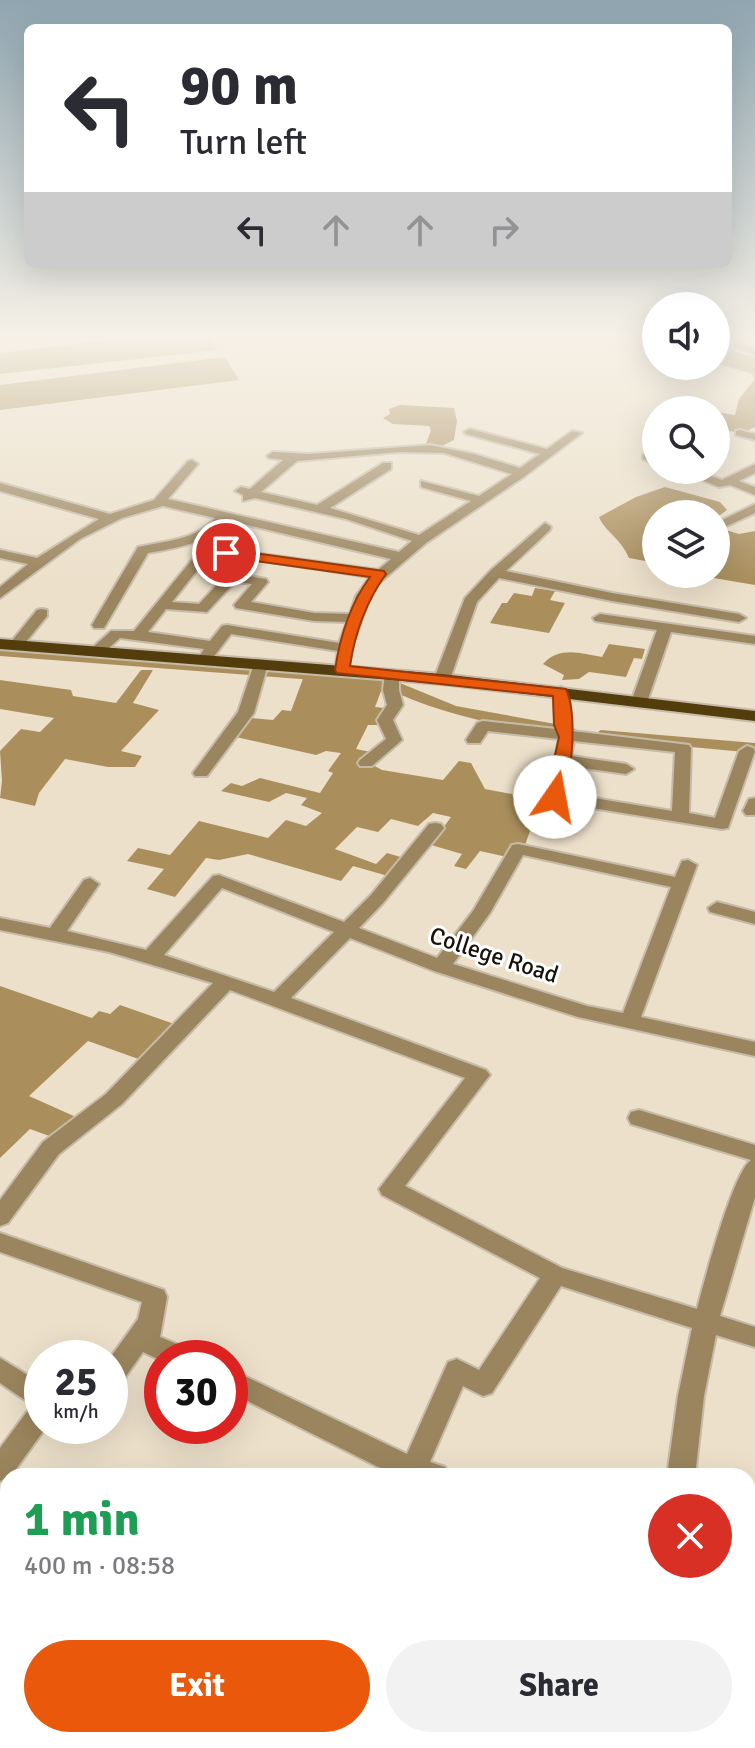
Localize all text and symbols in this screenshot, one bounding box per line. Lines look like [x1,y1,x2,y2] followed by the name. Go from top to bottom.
[180,51,298,120] text: 90 m
[48,56,152,160] icon: left
[180,120,307,165] text: Turn left
[230,208,274,252] icon: left
[314,208,358,252] icon: ahead
[398,208,442,252] icon: ahead
[482,208,526,252] icon: right
[642,292,730,588] map controls
[642,292,730,380] button: sound
[642,396,730,484] button: search
[642,500,730,588] button: layers
[192,519,260,587] pin
[204,531,248,575] icon: arrive
[513,755,597,839] position arrow
[426,920,562,990] street label: College Road
[144,1340,248,1444] speed limit sign: 30
[54,1357,98,1407] text: 25
[53,1399,99,1424] text: km/h
[24,1490,140,1549] text: 1 min
[648,1494,732,1578] button: close
[24,1550,175,1582] text: 400 m · 08:58
[24,1640,370,1732] button: Exit
[386,1640,732,1732] button: Share

